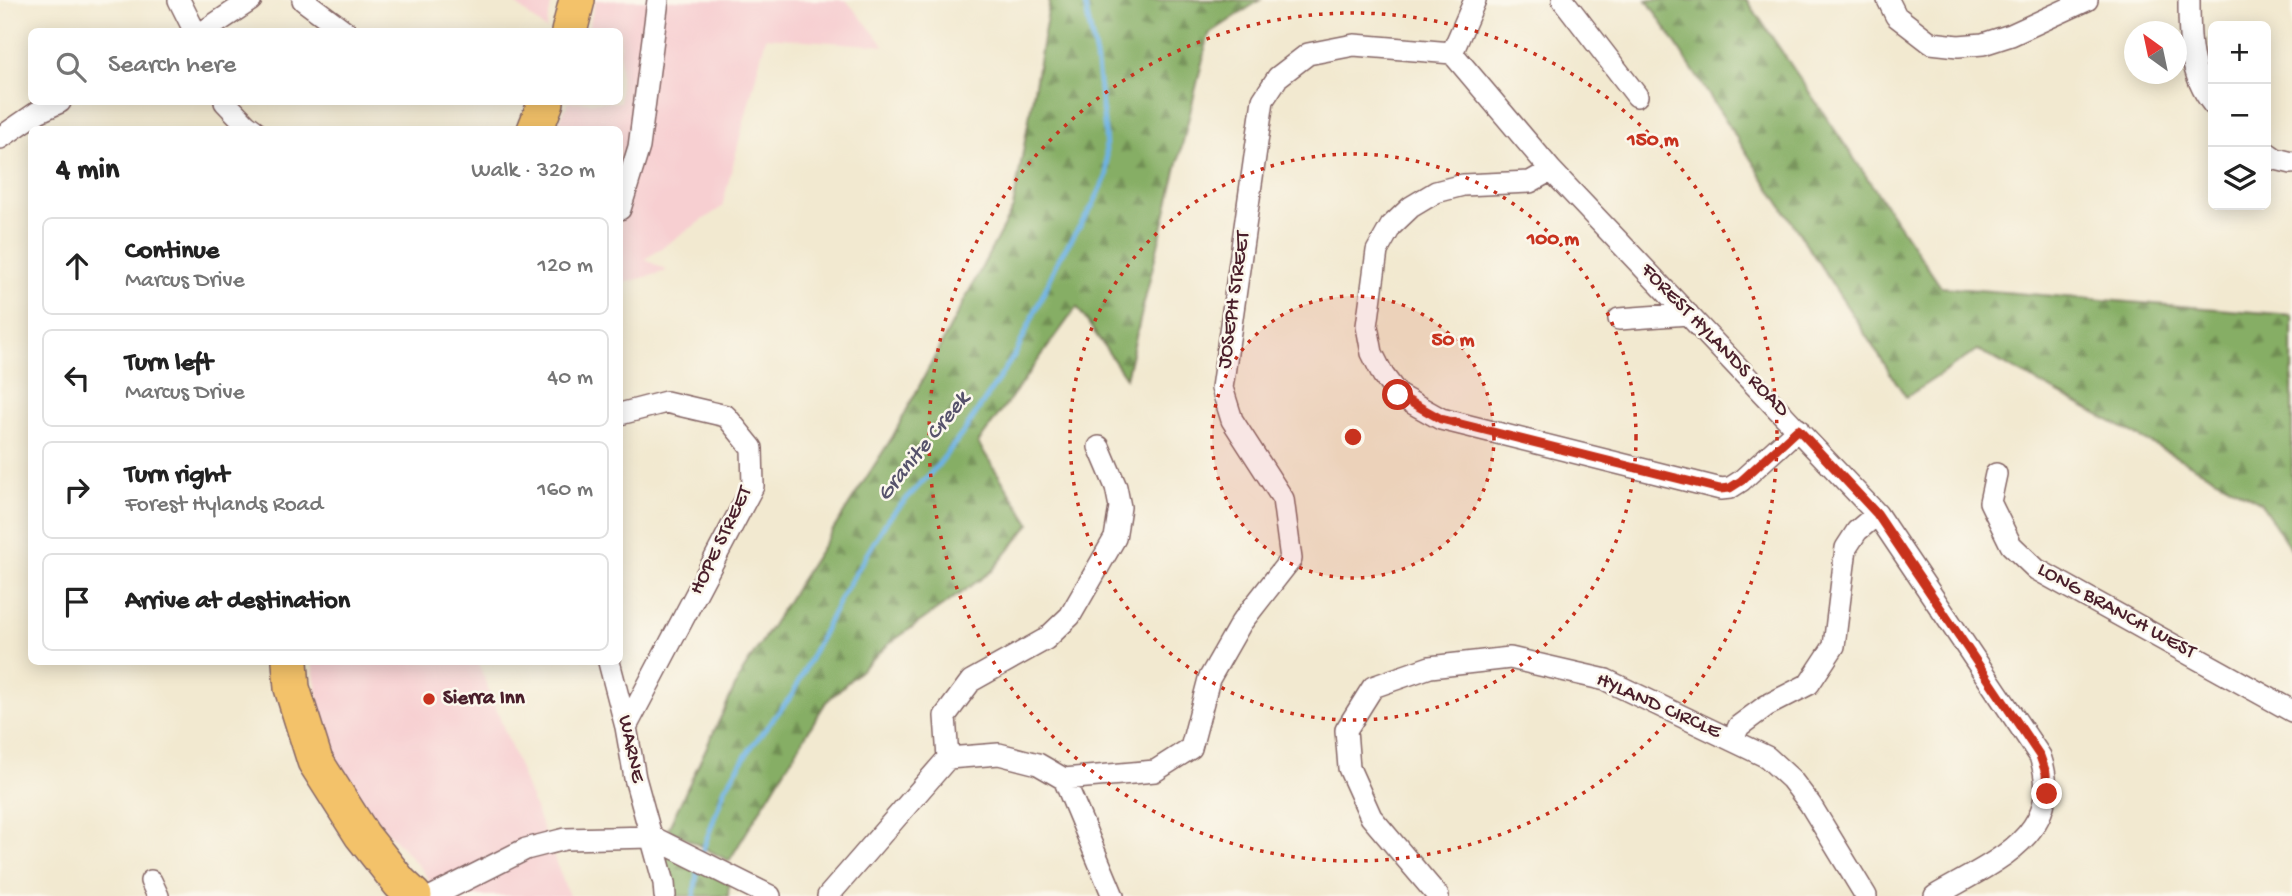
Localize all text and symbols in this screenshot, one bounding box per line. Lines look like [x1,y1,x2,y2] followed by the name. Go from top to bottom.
[2124,21,2187,84] north arrow
[2208,21,2271,210] map controls
[2208,21,2271,84] button: +
[28,28,623,105] search box
[52,48,90,86] icon: search
[108,51,236,82] text: Search here
[2208,84,2271,147] button: −
[1626,129,1679,154] text: 150 m
[2208,147,2271,210] button: layers
[56,154,119,189] text: 4 min
[471,158,595,185] text: Walk · 320 m
[1526,228,1579,253] text: 100 m
[1213,229,1257,370] street label: JOSEPH STREET
[125,237,219,268] text: Continue
[58,247,96,285] icon: ahead
[538,253,593,280] text: 120 m
[1633,258,1794,423] street label: FOREST HYLANDS ROAD
[125,268,245,295] text: Marcus Drive
[1432,329,1475,354] text: 50 m
[125,349,213,380] text: Turn left
[58,359,96,397] icon: left
[547,365,593,392] text: 40 m
[1382,379,1413,410] route start
[125,380,245,407] text: Marcus Drive
[872,385,978,507] water label: Granite Creek
[1341,425,1365,449] centre of rings
[125,461,229,492] text: Turn right
[58,471,96,509] icon: right
[537,477,593,504] text: 160 m
[685,482,759,599] street label: HOPE STREET
[125,492,323,519] text: Forest Hylands Road
[2032,558,2200,666] street label: LONG BRANCH WEST
[58,583,96,621] icon: arrive
[125,587,350,618] text: Arrive at destination
[1592,668,1725,746] street label: HYLAND CIRCLE
[443,687,526,712] place label: Sierra Inn
[421,691,437,707] marker: Sierra Inn
[611,713,649,786] street label: WARNE
[2031,778,2062,809] route end

